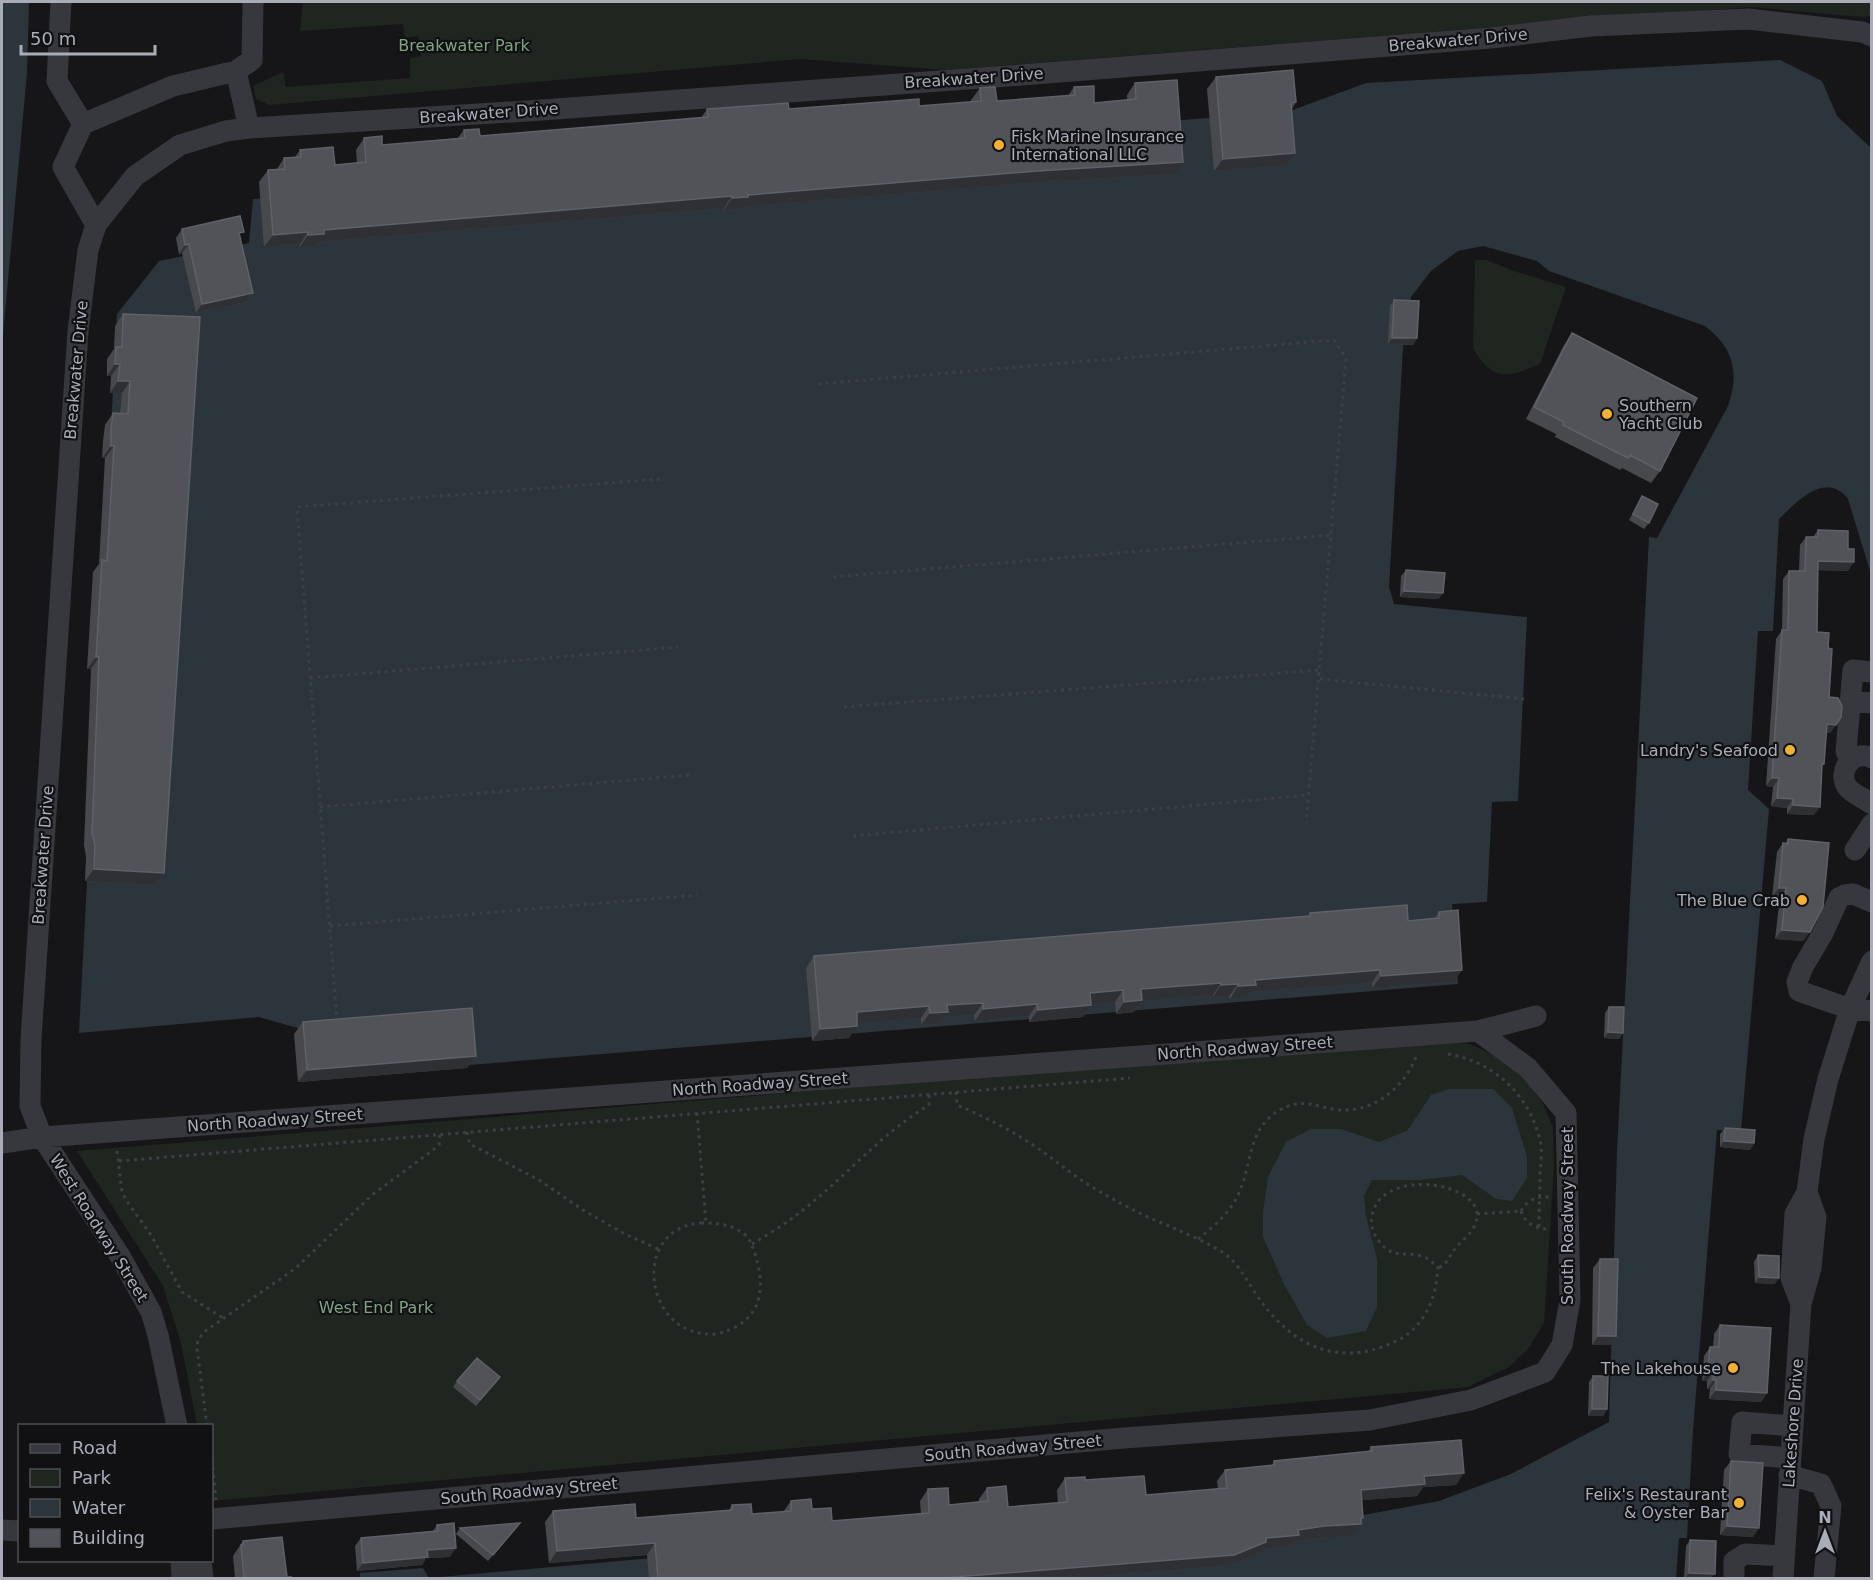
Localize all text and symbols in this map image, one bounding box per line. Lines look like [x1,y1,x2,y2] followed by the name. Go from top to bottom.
[21,18,154,56] scale bar
[1388,24,1528,56] street label: Breakwater Drive
[30,28,76,49] text: 50 m
[398,36,530,55] park label: Breakwater Park
[904,64,1044,92] street label: Breakwater Drive
[419,99,559,127] street label: Breakwater Drive
[1011,127,1184,164] place label: Fisk Marine Insurance International LLC
[992,138,1006,152] marker: Fisk Marine Insurance International LLC
[60,300,92,440] street label: Breakwater Drive
[1618,396,1703,433] place label: Southern Yacht Club
[1600,407,1614,421] marker: Southern Yacht Club
[1640,741,1778,760] place label: Landry's Seafood
[1783,743,1797,757] marker: Landry's Seafood
[29,785,57,925] street label: Breakwater Drive
[1676,891,1790,910] place label: The Blue Crab
[1795,893,1809,907] marker: The Blue Crab
[1157,1032,1333,1064] street label: North Roadway Street
[672,1068,848,1100] street label: North Roadway Street
[187,1104,363,1136] street label: North Roadway Street
[1558,1127,1577,1305] street label: South Roadway Street
[46,1151,152,1305] street label: West Roadway Street
[319,1298,434,1317] park label: West End Park
[1779,1358,1807,1488] street label: Lakeshore Drive
[1600,1359,1721,1378] place label: The Lakehouse
[1726,1361,1740,1375] marker: The Lakehouse
[18,1424,213,1562] legend
[924,1431,1102,1465] street label: South Roadway Street
[72,1437,117,1458] text: Road
[72,1467,111,1488] text: Park
[440,1474,618,1508] street label: South Roadway Street
[1585,1485,1727,1522] place label: Felix's Restaurant & Oyster Bar
[1732,1496,1746,1510] marker: Felix's Restaurant & Oyster Bar
[72,1497,126,1518] text: Water
[1795,1502,1855,1562] north arrow
[1818,1508,1832,1527] text: N
[72,1527,145,1548] text: Building

